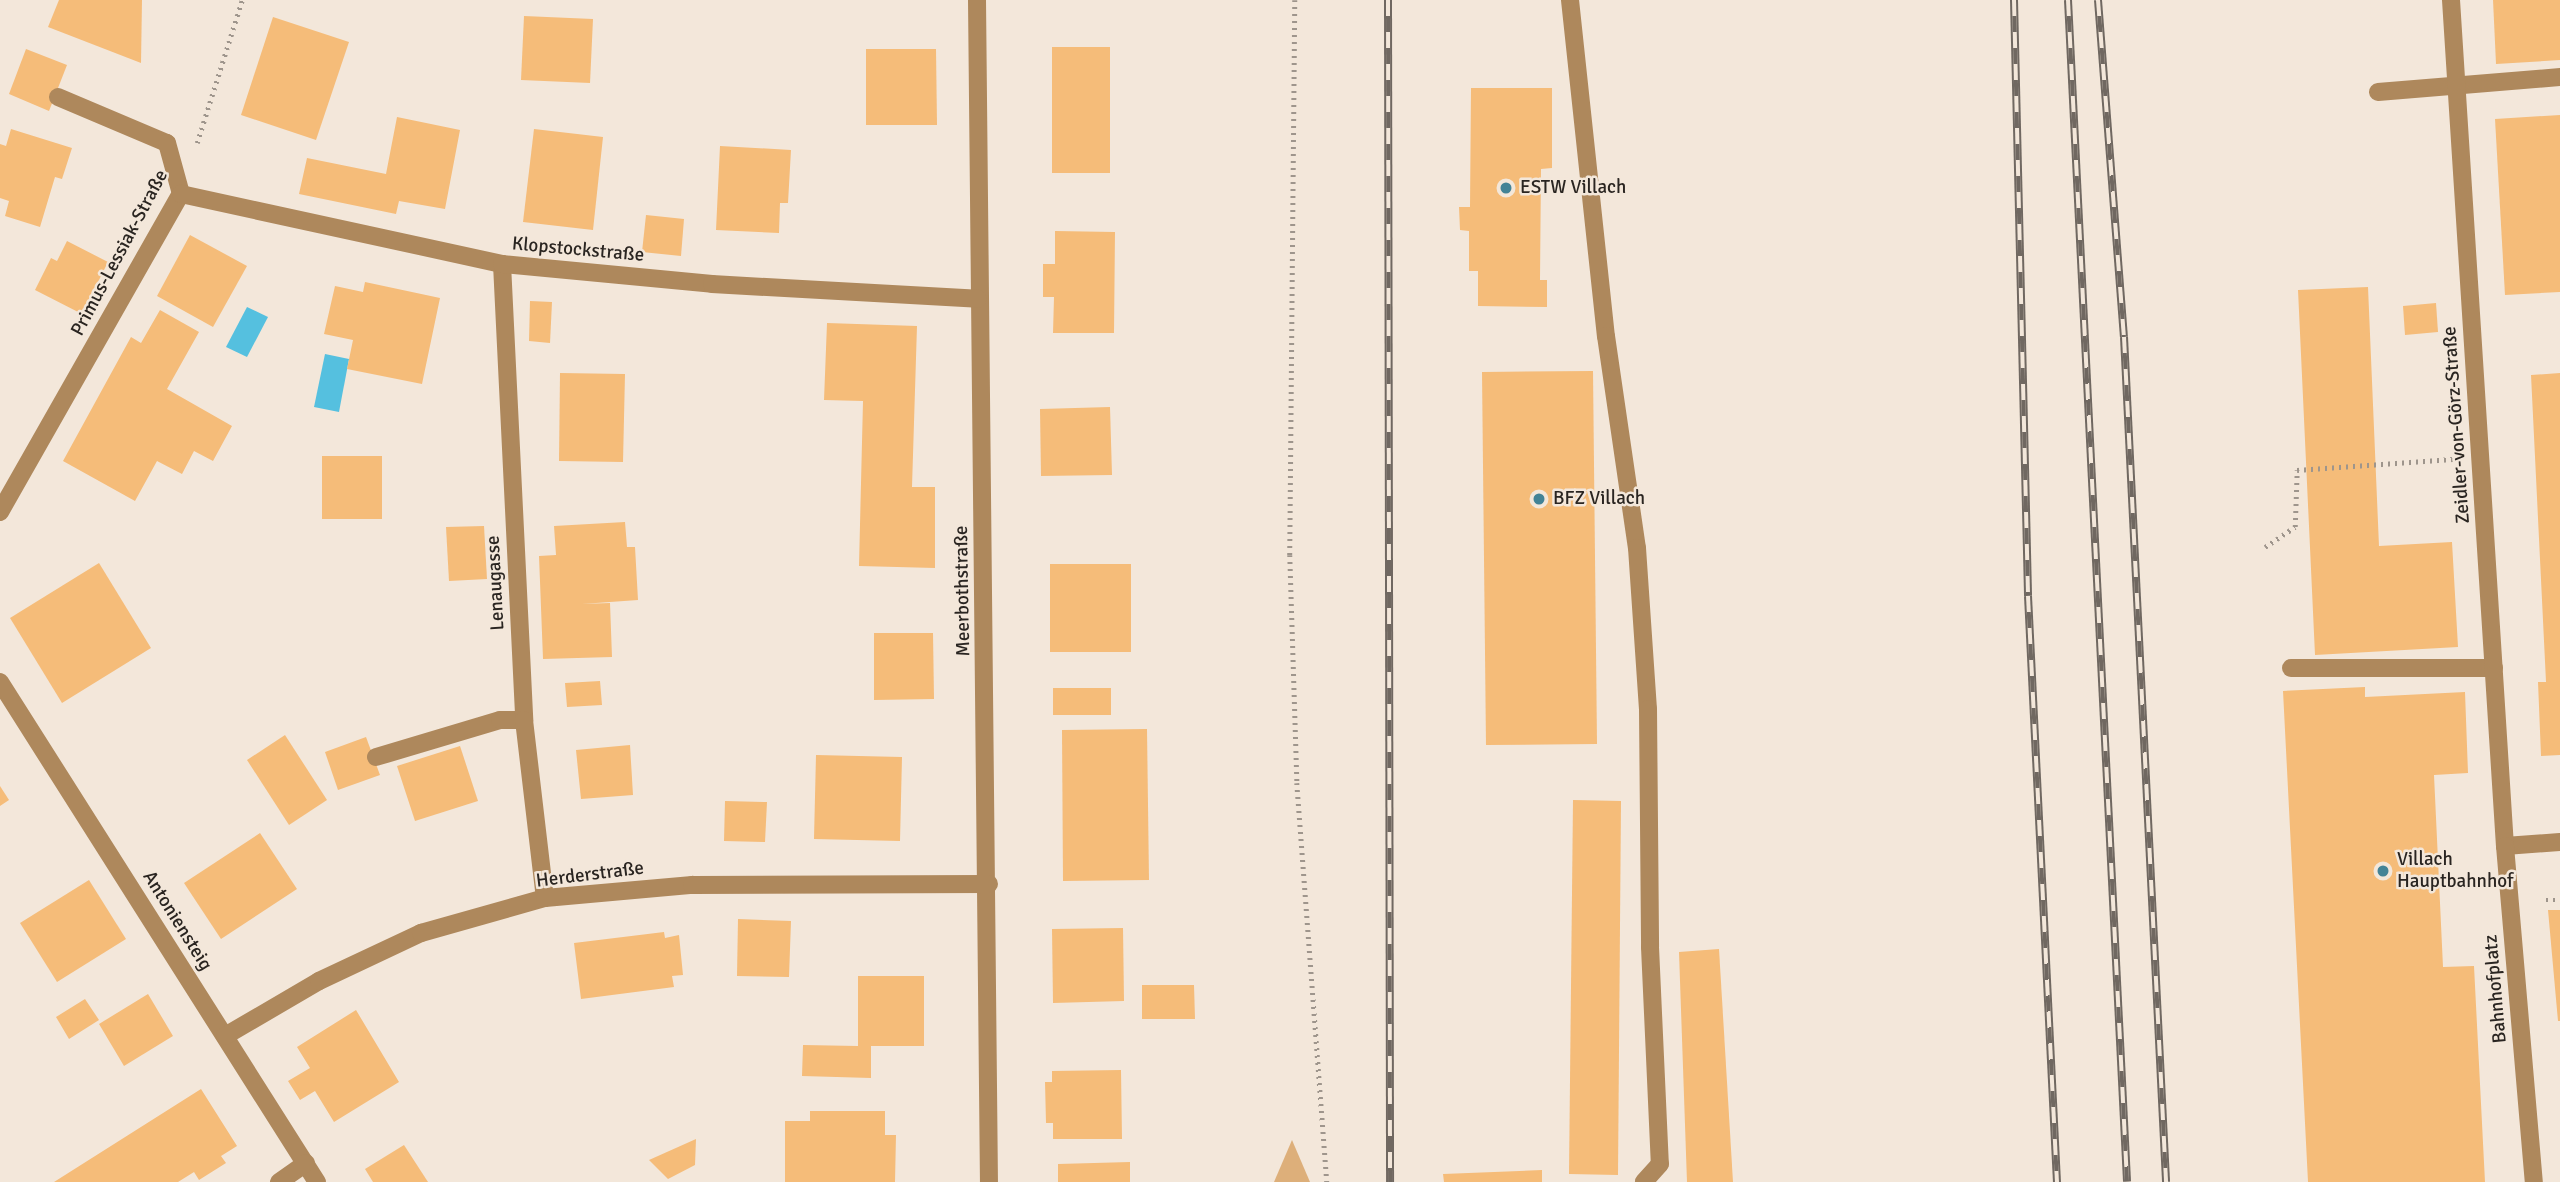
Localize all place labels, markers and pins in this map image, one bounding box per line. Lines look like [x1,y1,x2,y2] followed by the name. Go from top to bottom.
[1520,177,1626,199] place label: ESTW Villach
[1498,180,1514,196] marker: ESTW Villach
[1553,488,1645,510] place label: BFZ Villach
[1531,491,1547,507] marker: BFZ Villach
[2397,849,2513,893] place label: Villach Hauptbahnhof
[2375,863,2391,879] marker: Villach Hauptbahnhof

